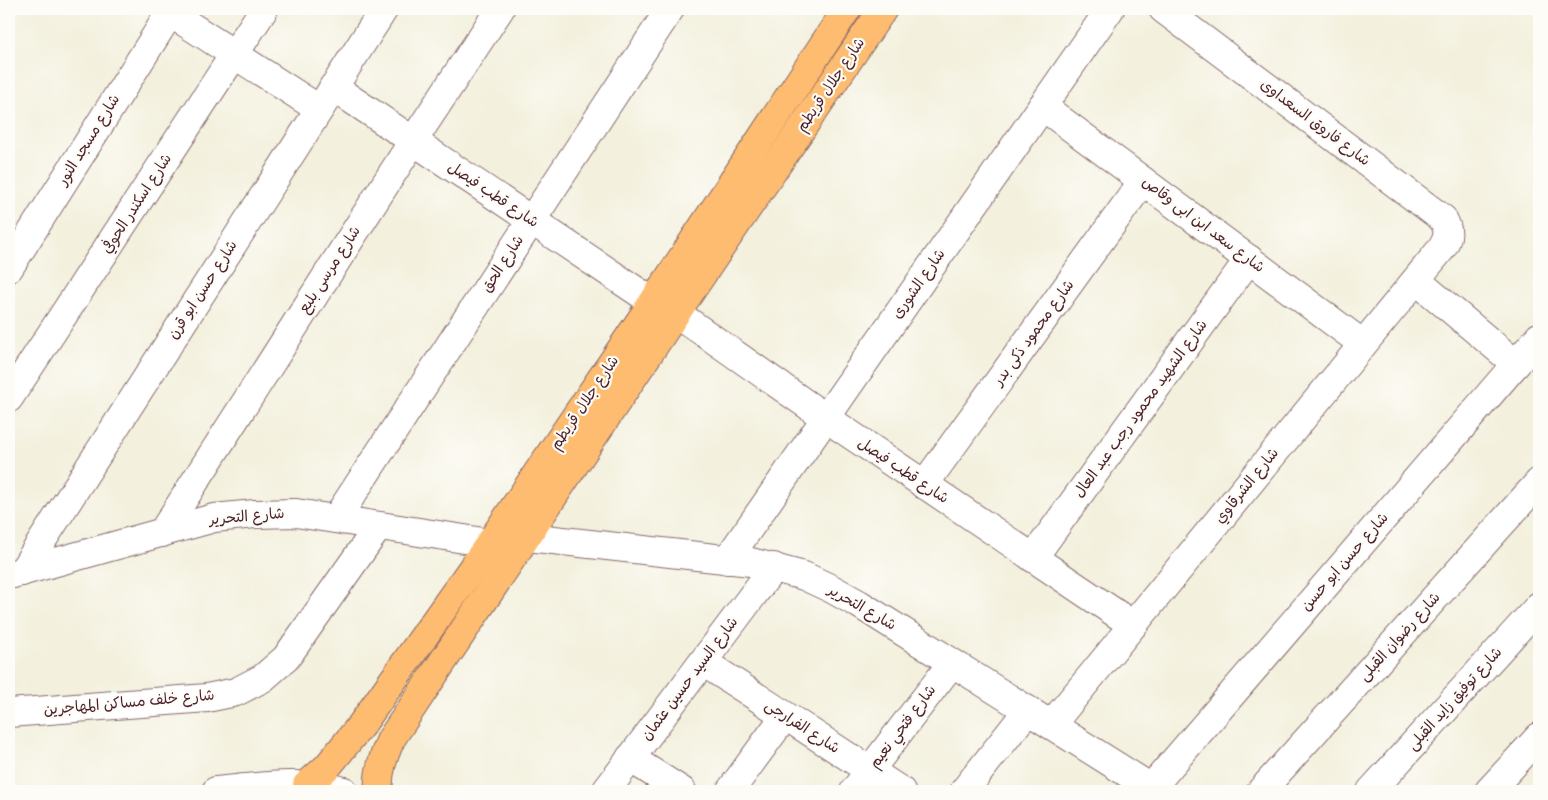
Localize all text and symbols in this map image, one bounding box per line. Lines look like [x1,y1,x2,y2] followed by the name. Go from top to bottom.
[792,34,871,137] street label: شارع جلال قريطم
[1256,75,1374,171] street label: شارع فاروق السعداوى
[52,91,125,190] street label: شارع مسجد النور
[96,150,177,258] street label: شارع اسكندر الحوفي
[444,157,542,233] street label: شارع قطب فيصل
[1138,172,1268,278] street label: شارع سعد ابن ابى وقاص
[294,222,366,318] street label: شارع مرسى بلبع
[477,232,529,296] street label: شارع الحق
[164,237,242,343] street label: شارع حسن ابو قرن
[888,245,950,323] street label: شارع الشورى
[988,276,1079,391] street label: شارع محمود ذكى بدر
[1070,316,1212,502] street label: شارع الشهيد محمود رجب عبد العال
[546,352,625,455] street label: شارع جلال قريطم
[854,433,952,509] street label: شارع قطب فيصل
[1210,444,1284,528] street label: شارع الشرقاوي
[207,504,285,530] street label: شارع التحرير
[1297,508,1393,616] street label: شارع حسن ابو حسن
[823,579,900,636] street label: شارع التحرير
[1355,588,1445,686] street label: شارع رضوان القبلى
[637,613,743,745] street label: شارع السيد حسين عثمان
[1403,643,1507,755] street label: شارع توفيق زايد القبلى
[865,681,943,774] street label: شارع فتحي نعيم
[43,686,215,720] street label: شارع خلف مساكن المهاجرين
[761,695,843,759] street label: شارع الفرارجى

